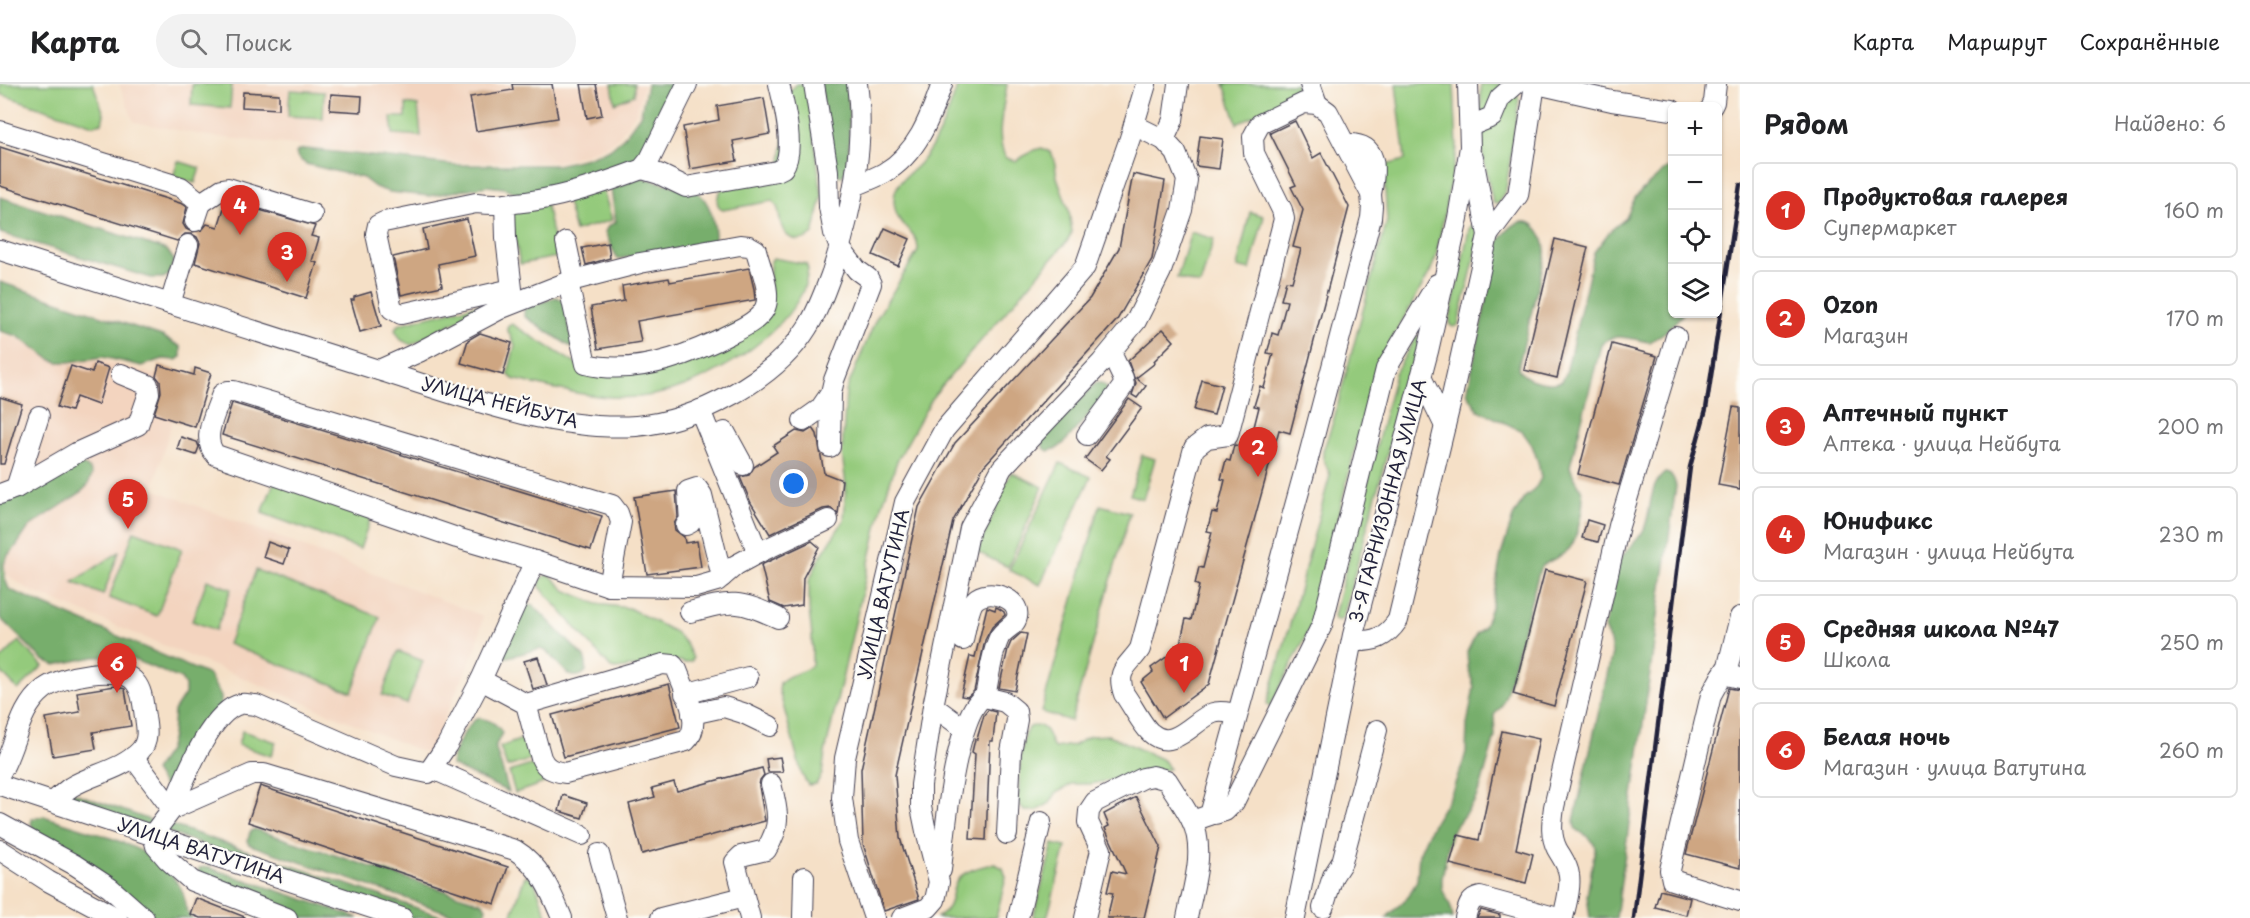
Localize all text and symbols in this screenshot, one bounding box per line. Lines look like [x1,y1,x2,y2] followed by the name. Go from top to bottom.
[156,14,576,68] search box
[30,20,120,63] text: Карта
[177,25,210,58] icon: search
[225,25,292,58] text: Поиск
[1853,25,1914,57] text: Карта
[1947,25,2047,57] text: Маршрут
[2080,25,2220,57] text: Сохранённые
[1668,102,1722,318] map controls
[1668,102,1722,156] button: +
[1764,104,1849,143] text: Рядом
[2114,108,2226,138] text: Найдено: 6
[1668,156,1722,210] button: −
[1823,179,2068,212] text: Продуктовая галерея
[220,186,260,235] pin: 4
[1781,195,1790,225] text: 1
[2164,195,2224,225] text: 160 m
[1668,210,1722,264] button: locate
[1823,212,1956,242] text: Супермаркет
[268,232,306,282] pin: 3
[1668,264,1722,318] button: layers
[1823,287,1878,320] text: Ozon
[1778,303,1793,333] text: 2
[2166,303,2224,333] text: 170 m
[1823,320,1909,350] text: Магазин
[419,369,582,434] street label: УЛИЦА НЕЙБУТА
[1341,375,1432,626] street label: 3-Я ГАРНИЗОННАЯ УЛИЦА
[1823,395,2008,428] text: Аптечный пункт
[1779,411,1792,441] text: 3
[2157,411,2224,441] text: 200 m
[1238,428,1278,477] pin: 2
[1823,428,2061,458] text: Аптека · улица Нейбута
[779,469,808,498] your location
[108,480,148,529] pin: 5
[1823,503,1933,536] text: Юнификс
[850,506,915,681] street label: УЛИЦА ВАТУТИНА
[1779,519,1792,549] text: 4
[2159,519,2224,549] text: 230 m
[1823,536,2074,566] text: Магазин · улица Нейбута
[1823,611,2059,644] text: Средняя школа №47
[1779,627,1792,657] text: 5
[2160,627,2224,657] text: 250 m
[98,644,136,693] pin: 6
[1164,644,1204,693] pin: 1
[1823,644,1890,674] text: Школа
[1823,719,1950,752] text: Белая ночь
[1778,735,1793,765] text: 6
[2159,735,2224,765] text: 260 m
[1823,752,2086,782] text: Магазин · улица Ватутина
[115,810,289,889] street label: УЛИЦА ВАТУТИНА

